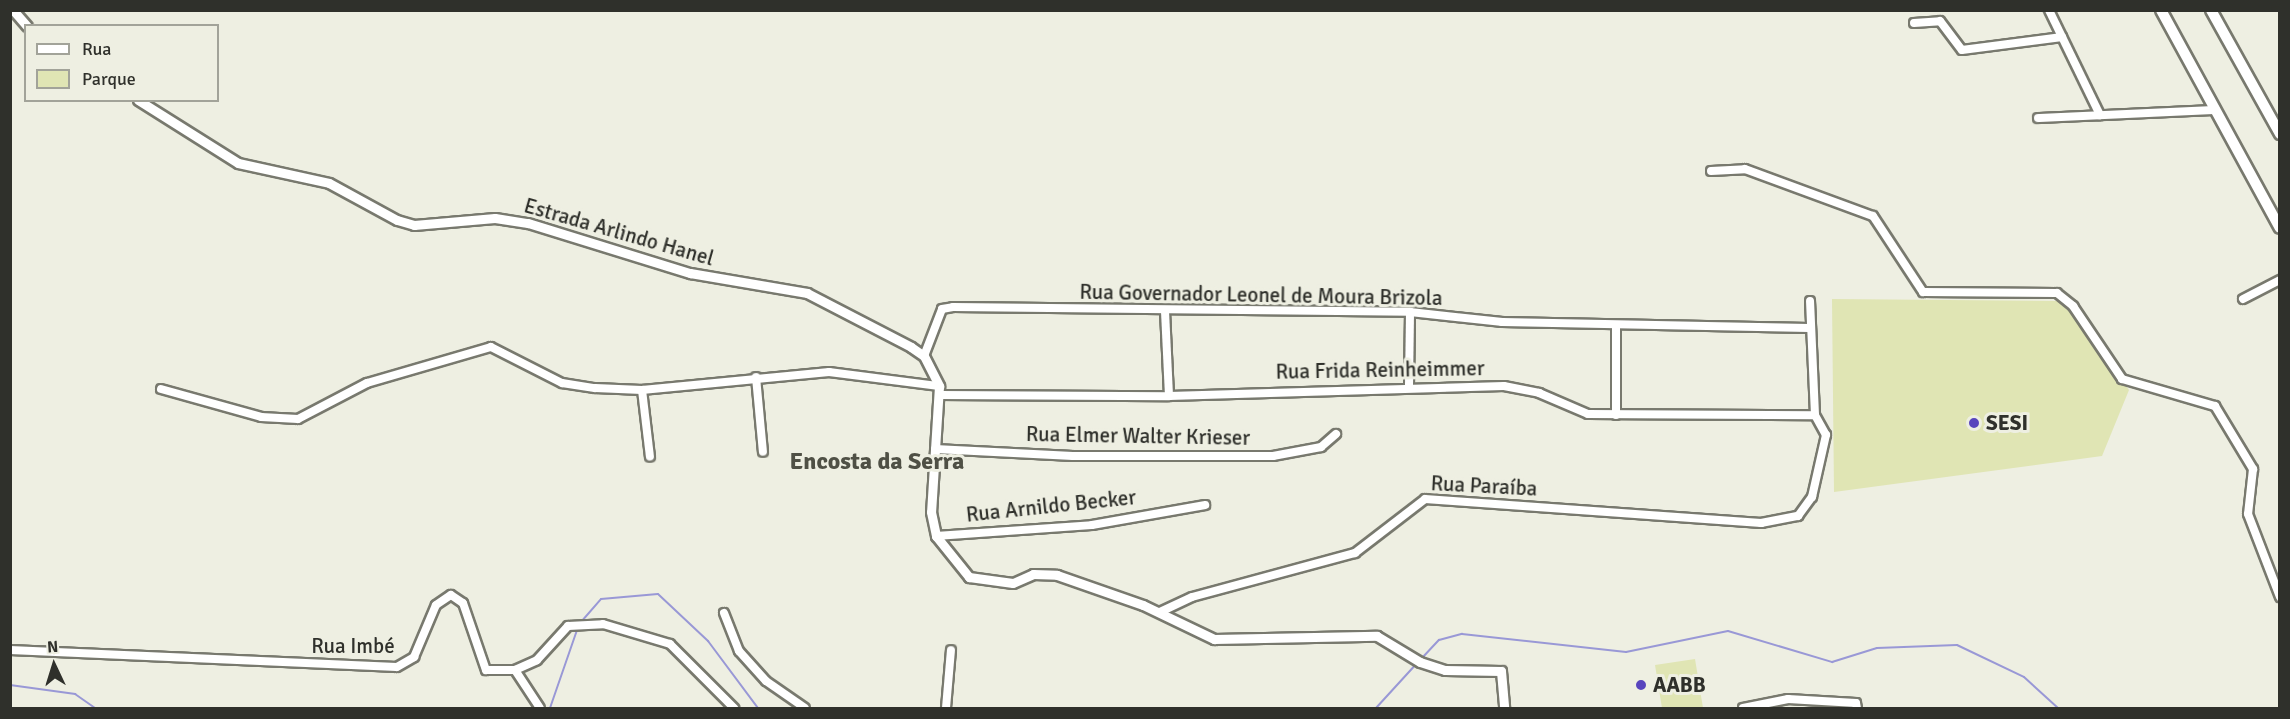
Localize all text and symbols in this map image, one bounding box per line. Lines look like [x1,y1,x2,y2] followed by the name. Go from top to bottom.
[24,24,219,102] legend
[82,38,111,60] text: Rua
[82,68,136,90] text: Parque
[521,193,717,271] street label: Estrada Arlindo Hanel
[1079,279,1443,311] street label: Rua Governador Leonel de Moura Brizola
[1275,356,1485,384] street label: Rua Frida Reinheimmer
[1986,410,2028,436] place label: SESI
[1967,416,1981,430] marker: SESI
[1026,421,1250,451] street label: Rua Elmer Walter Krieser
[790,448,964,476] district label: Encosta da Serra
[1430,471,1538,501] street label: Rua Paraíba
[965,485,1137,527] street label: Rua Arnildo Becker
[311,633,395,659] street label: Rua Imbé
[24,635,84,695] north arrow
[46,637,59,657] text: N
[1653,672,1706,698] place label: AABB
[1634,678,1648,692] marker: AABB

